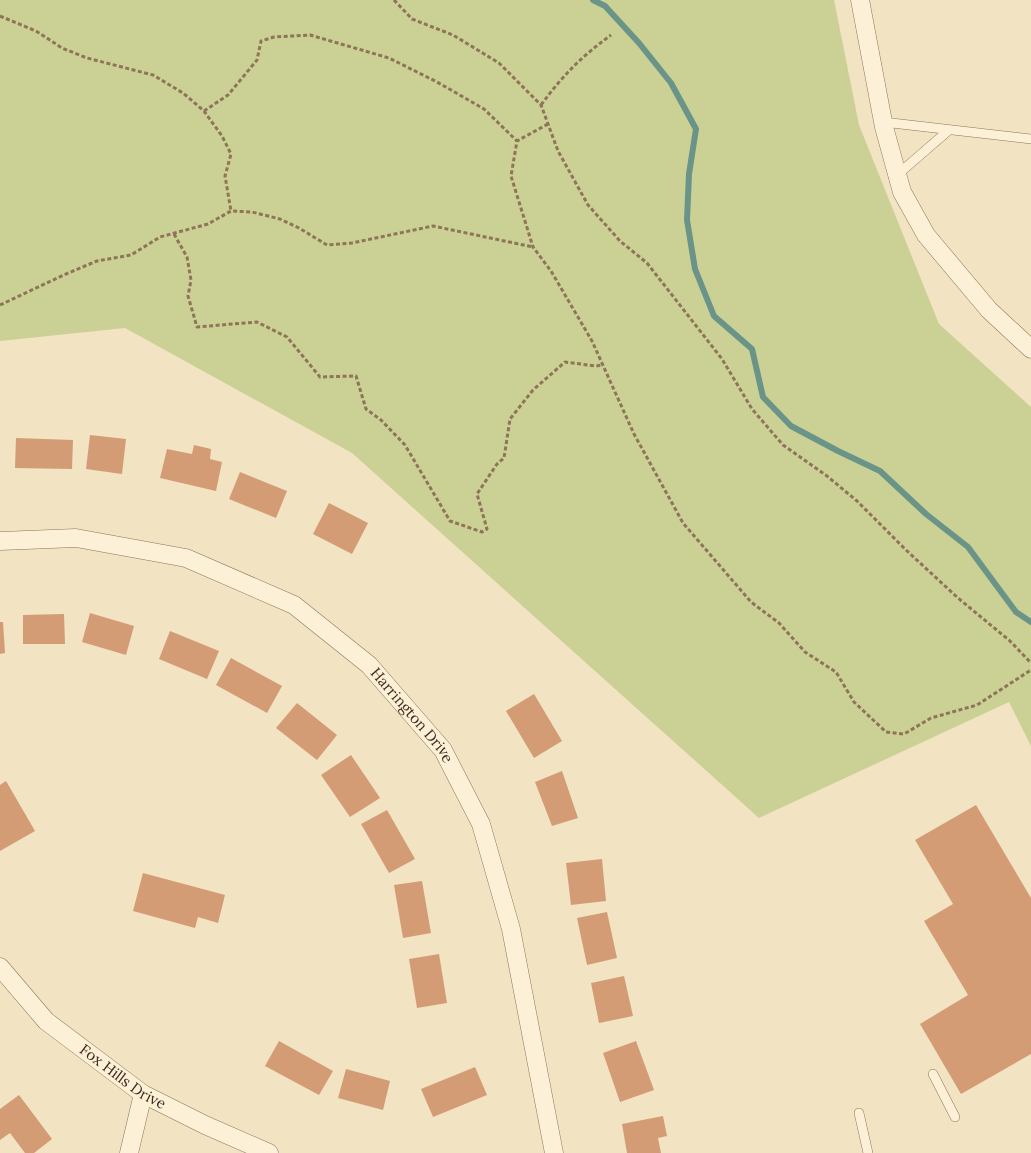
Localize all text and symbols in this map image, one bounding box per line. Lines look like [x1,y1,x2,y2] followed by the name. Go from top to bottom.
[367,663,458,766] street label: Harrington Drive
[76,1040,169,1113] street label: Fox Hills Drive

